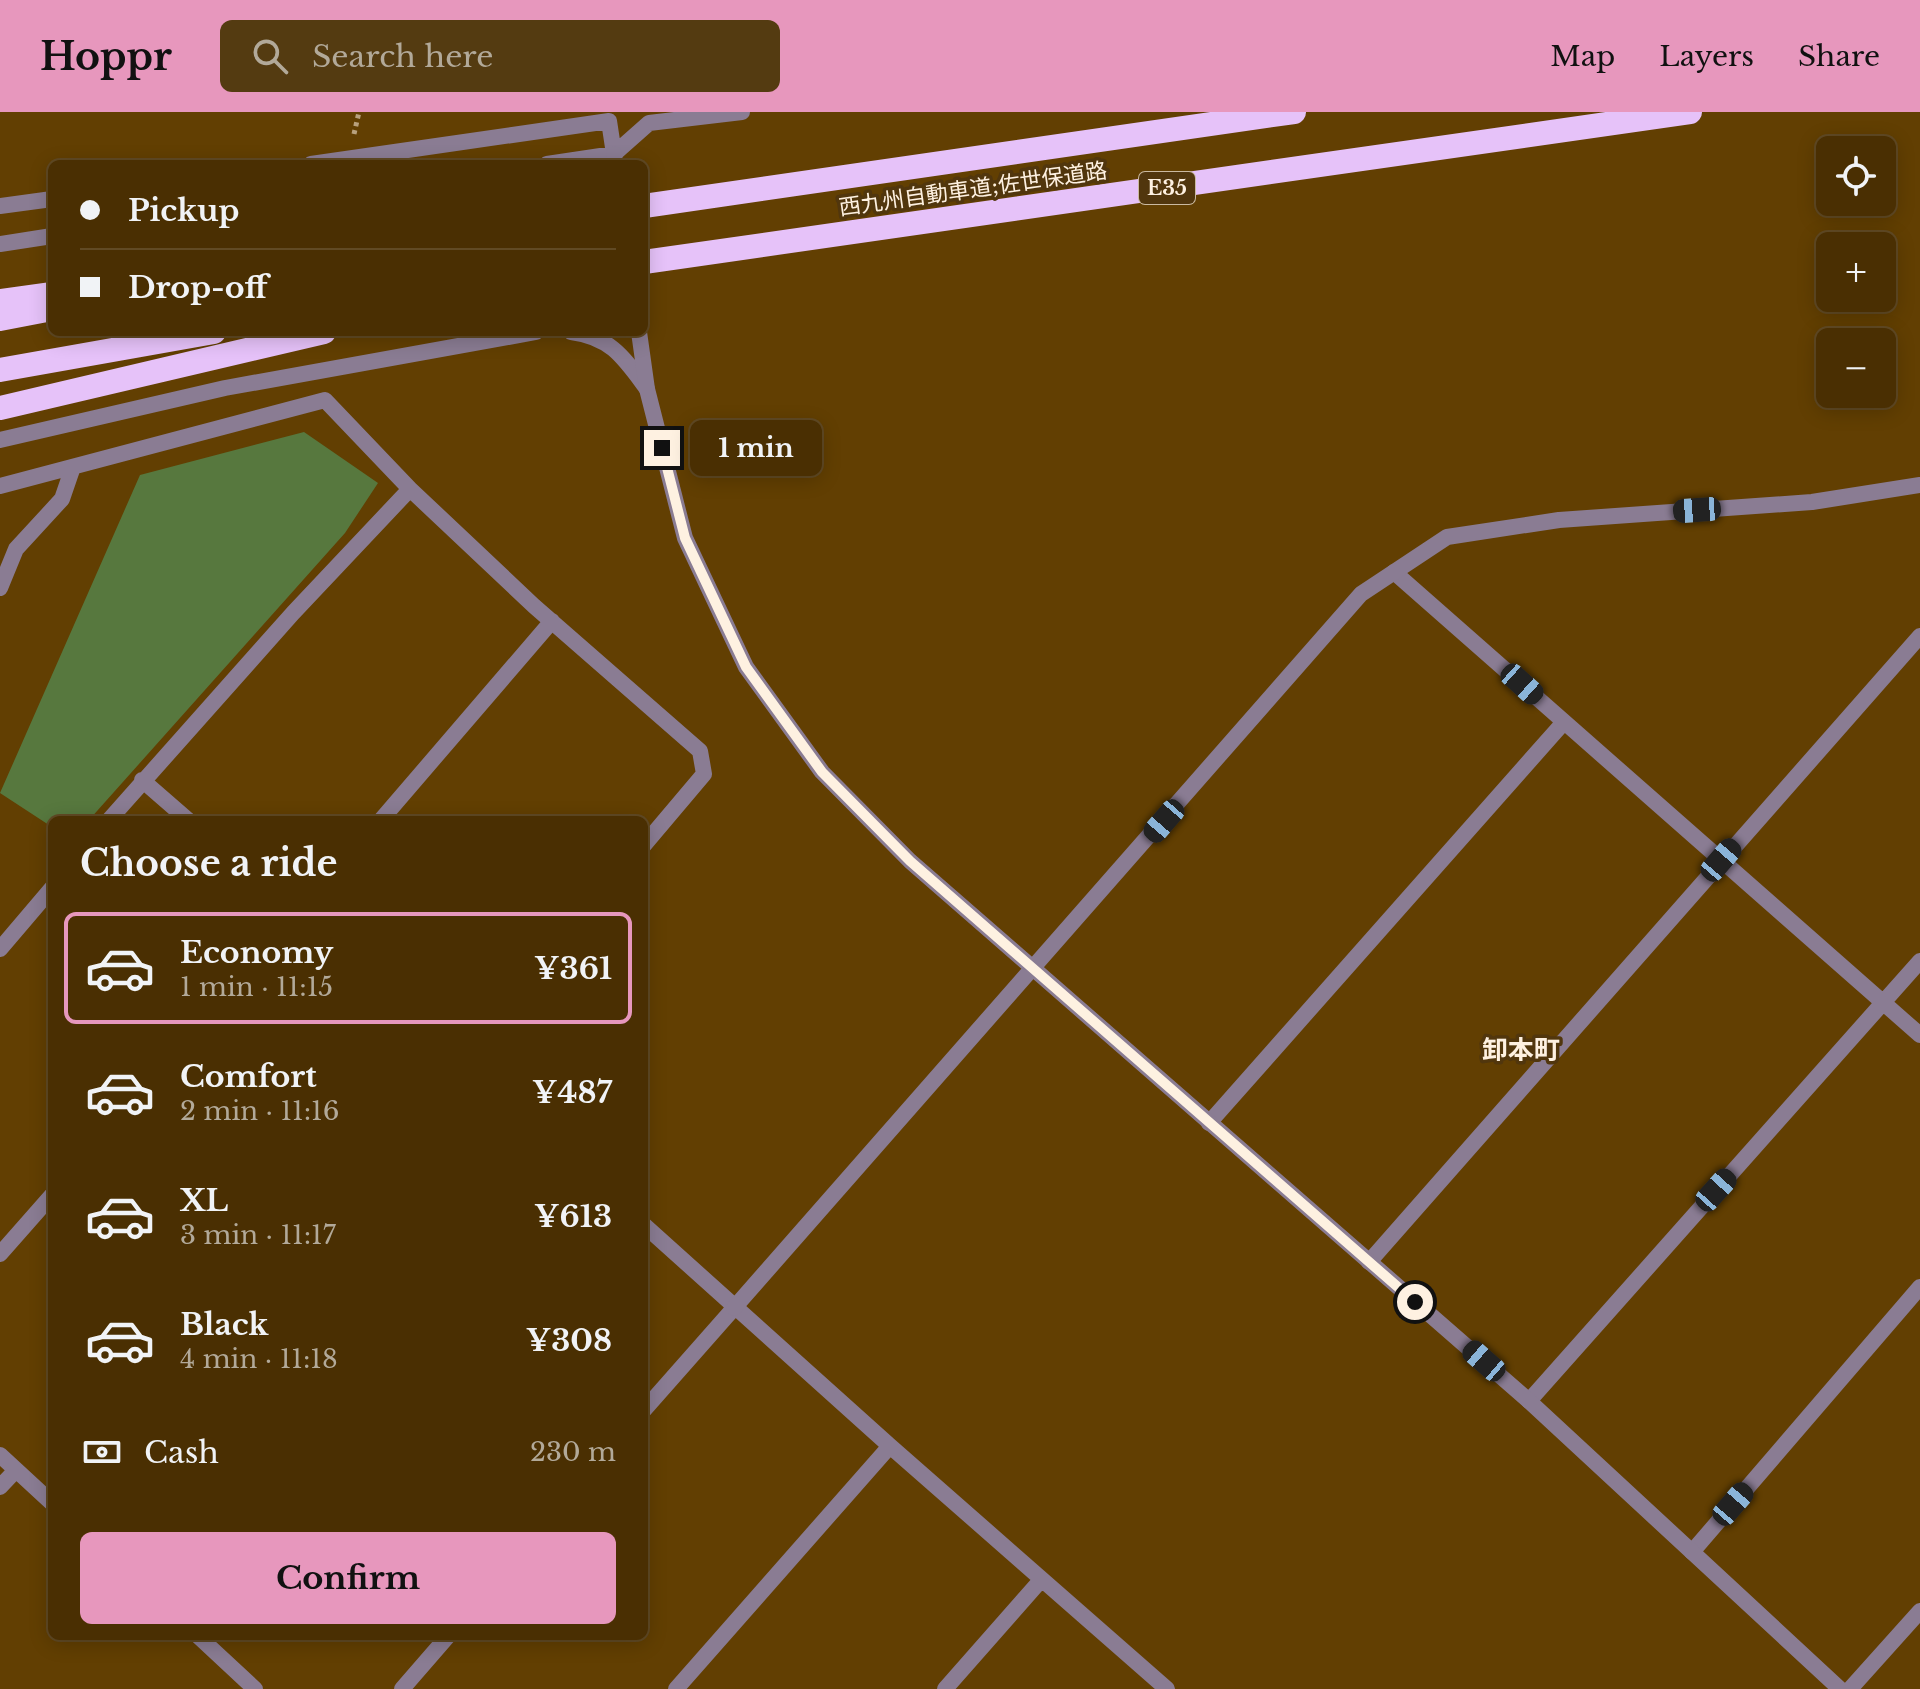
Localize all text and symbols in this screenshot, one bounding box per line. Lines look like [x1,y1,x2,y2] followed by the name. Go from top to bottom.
[220,20,780,92] search box
[40,33,172,80] text: Hoppr
[248,34,292,78] icon: search
[312,38,494,75] text: Search here
[1550,39,1615,74] text: Map
[1659,39,1754,74] text: Layers
[1798,39,1880,74] text: Share
[1816,136,1896,408] map controls
[1816,136,1896,216] button: locate
[837,157,1109,221] street label: 西九州自動車道;佐世保道路
[1139,172,1195,204] road number: E35
[128,192,239,229] text: Pickup
[1816,232,1896,312] button: +
[128,269,268,306] text: Drop-off
[1816,328,1896,408] button: −
[690,420,822,476] callout: 1 min
[644,430,680,466] route end
[718,432,794,464] text: 1 min
[1672,496,1722,524] car
[1496,659,1548,709] car
[1139,795,1189,847] car
[1696,834,1746,886] car
[80,841,337,886] text: Choose a ride
[84,932,156,1004] icon: car
[180,934,333,971] text: Economy
[534,950,612,987] text: ¥361
[180,971,333,1003] text: 1 min · 11:15
[1482,1034,1560,1066] district label: 卸本町
[84,1056,156,1128] icon: car
[180,1058,317,1095] text: Comfort
[532,1074,612,1111] text: ¥487
[180,1095,339,1127] text: 2 min · 11:16
[1691,1164,1741,1216] car
[84,1180,156,1252] icon: car
[180,1182,228,1219] text: XL
[534,1198,612,1235] text: ¥613
[180,1219,336,1251] text: 3 min · 11:17
[1397,1284,1433,1320] route start
[84,1304,156,1376] icon: car
[180,1306,268,1343] text: Black
[526,1322,612,1359] text: ¥308
[1458,1336,1510,1386] car
[180,1343,338,1375] text: 4 min · 11:18
[80,1430,124,1474] icon: cash
[144,1434,219,1471] text: Cash
[530,1436,616,1468] text: 230 m
[1708,1478,1758,1530] car
[80,1532,616,1624] button: Confirm

